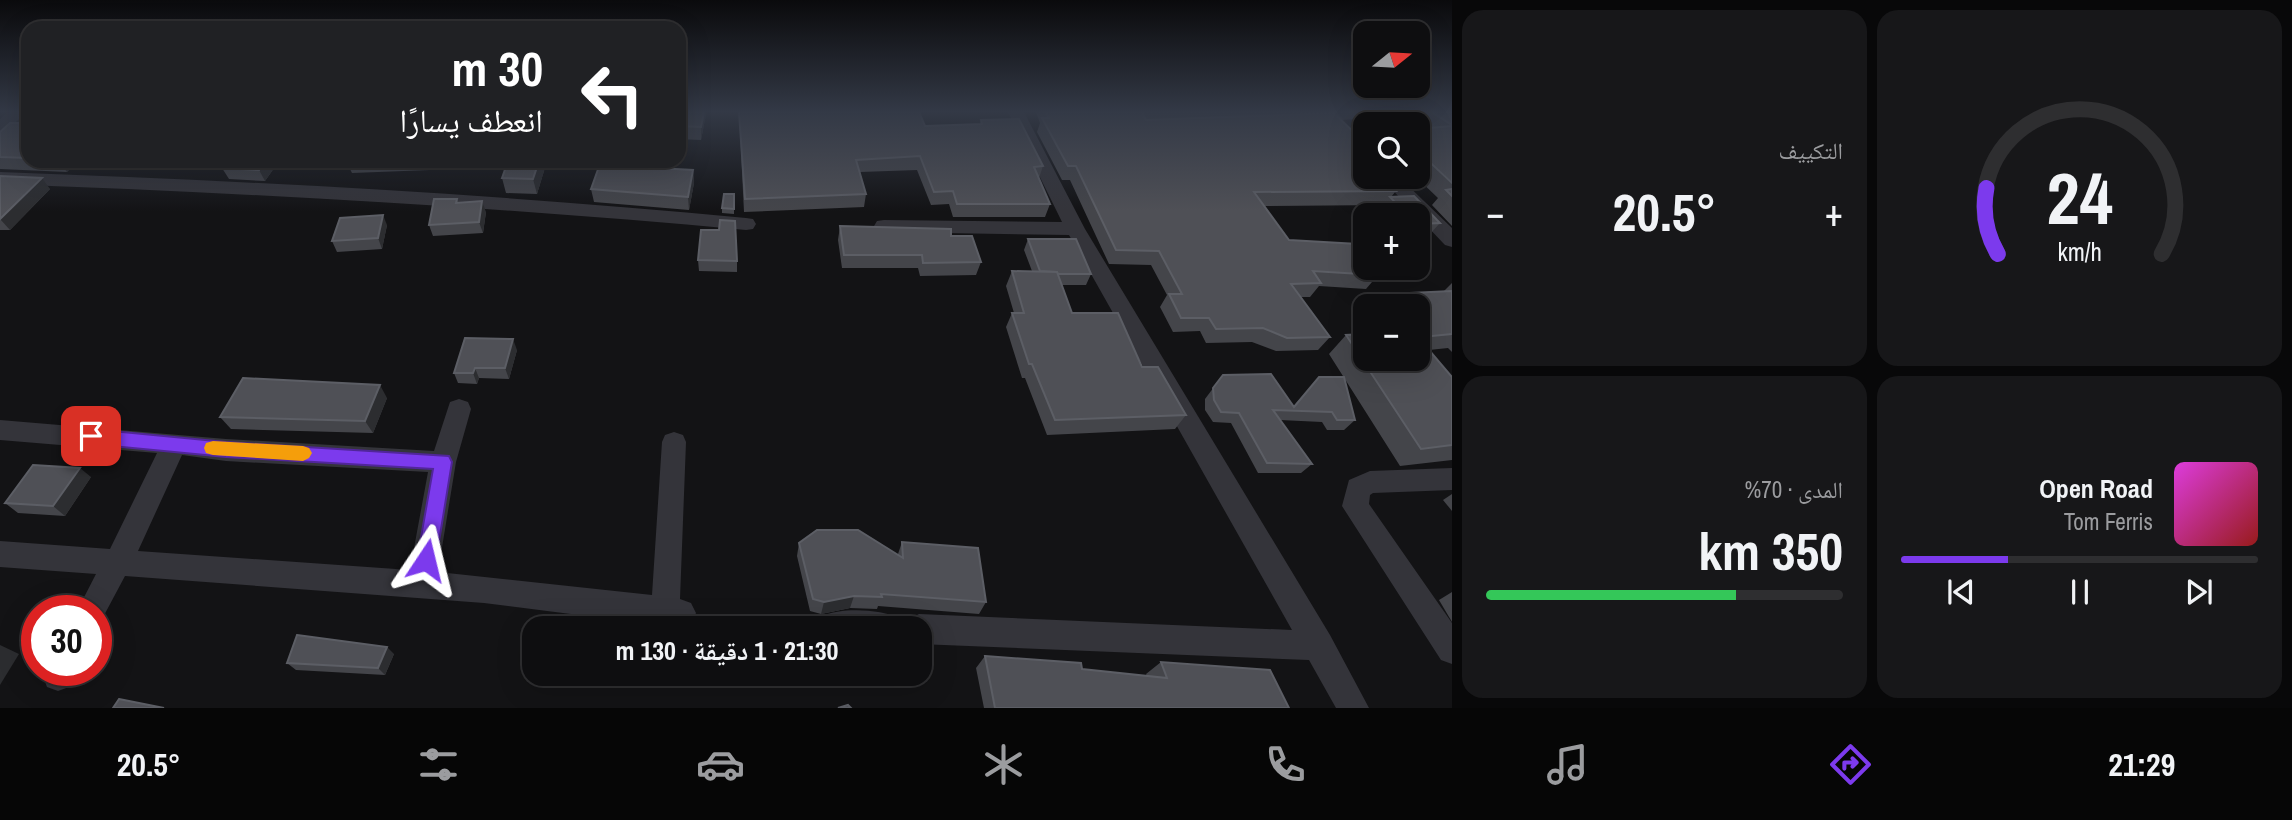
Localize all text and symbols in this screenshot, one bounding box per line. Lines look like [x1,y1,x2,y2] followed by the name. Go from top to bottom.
[1353,21,1430,98] north arrow
[1353,21,1430,371] map controls
[451,35,543,101] text: 30 m
[567,49,658,140] icon: left
[400,99,543,142] text: انعطف يسارًا
[1353,112,1430,189] button: search
[1778,135,1843,166] text: التكييف
[2046,149,2113,247] text: 24
[1613,177,1716,247] text: 20.5°
[1486,187,1504,238] text: −
[1825,187,1843,238] text: +
[1353,203,1430,280] button: +
[2057,235,2102,269] text: km/h
[1353,294,1430,371] button: −
[61,406,121,466] pin
[72,417,110,455] icon: arrive
[2039,471,2153,506] text: Open Road
[1745,474,1843,505] text: المدى · 70%
[2064,506,2153,537] text: Tom Ferris
[1698,516,1843,586] text: 350 km
[389,523,463,597] position arrow
[1942,573,1980,611] icon: previous
[2061,573,2099,611] icon: pause
[2180,573,2218,611] icon: next
[21,595,112,686] speed limit sign: 30
[616,633,838,668] text: 21:30 · 1 دقيقة · 130 m
[414,740,463,789] icon: filters
[696,740,745,789] icon: car
[979,740,1028,789] icon: climate
[1261,740,1310,789] icon: phone
[1543,740,1592,789] icon: music
[1826,740,1875,789] icon: directions
[117,743,181,786] text: 20.5°
[2108,743,2175,786] text: 21:29

